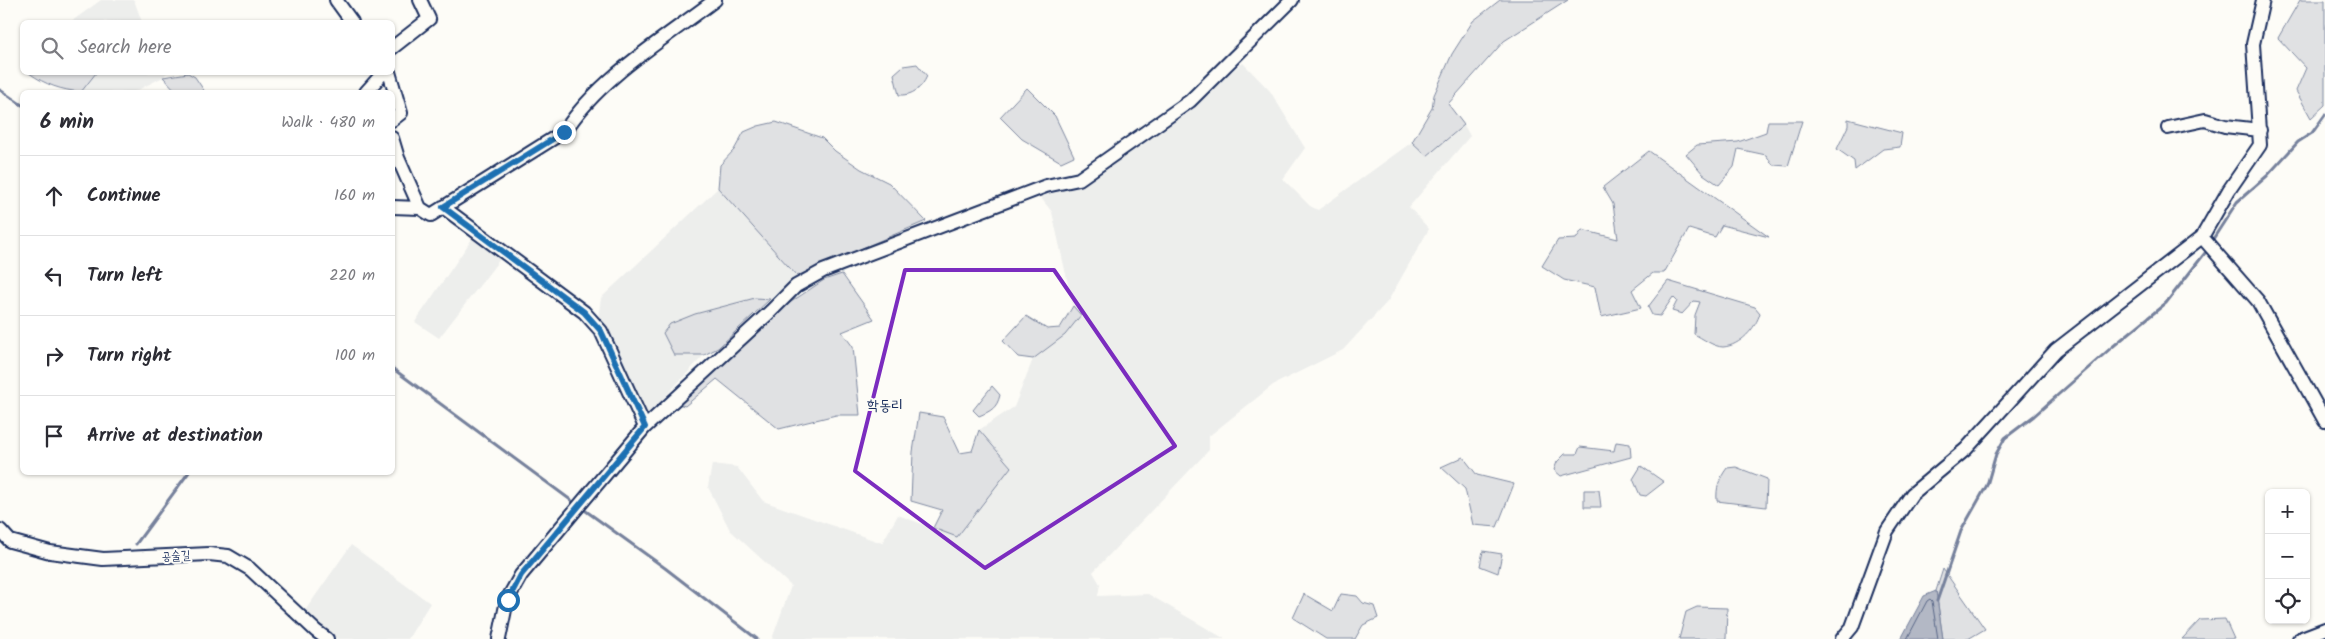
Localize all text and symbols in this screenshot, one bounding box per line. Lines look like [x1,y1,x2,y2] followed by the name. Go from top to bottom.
[20,20,395,75] search box
[78,33,172,63] text: Search here
[38,34,66,62] icon: search
[40,106,94,139] text: 6 min
[281,110,375,135] text: Walk · 480 m
[553,121,576,144] route end
[87,181,160,211] text: Continue
[40,182,68,210] icon: ahead
[334,183,375,208] text: 160 m
[87,261,162,291] text: Turn left
[40,262,68,290] icon: left
[329,263,375,288] text: 220 m
[87,341,172,371] text: Turn right
[40,342,68,370] icon: right
[335,343,375,368] text: 100 m
[867,394,903,418] district label: 학동리
[87,421,263,451] text: Arrive at destination
[40,422,68,450] icon: arrive
[2265,489,2310,624] map controls
[2265,489,2310,534] button: +
[2265,534,2310,579] button: −
[161,546,191,566] street label: 공술길
[2265,579,2310,624] button: locate
[497,589,520,612] route start

